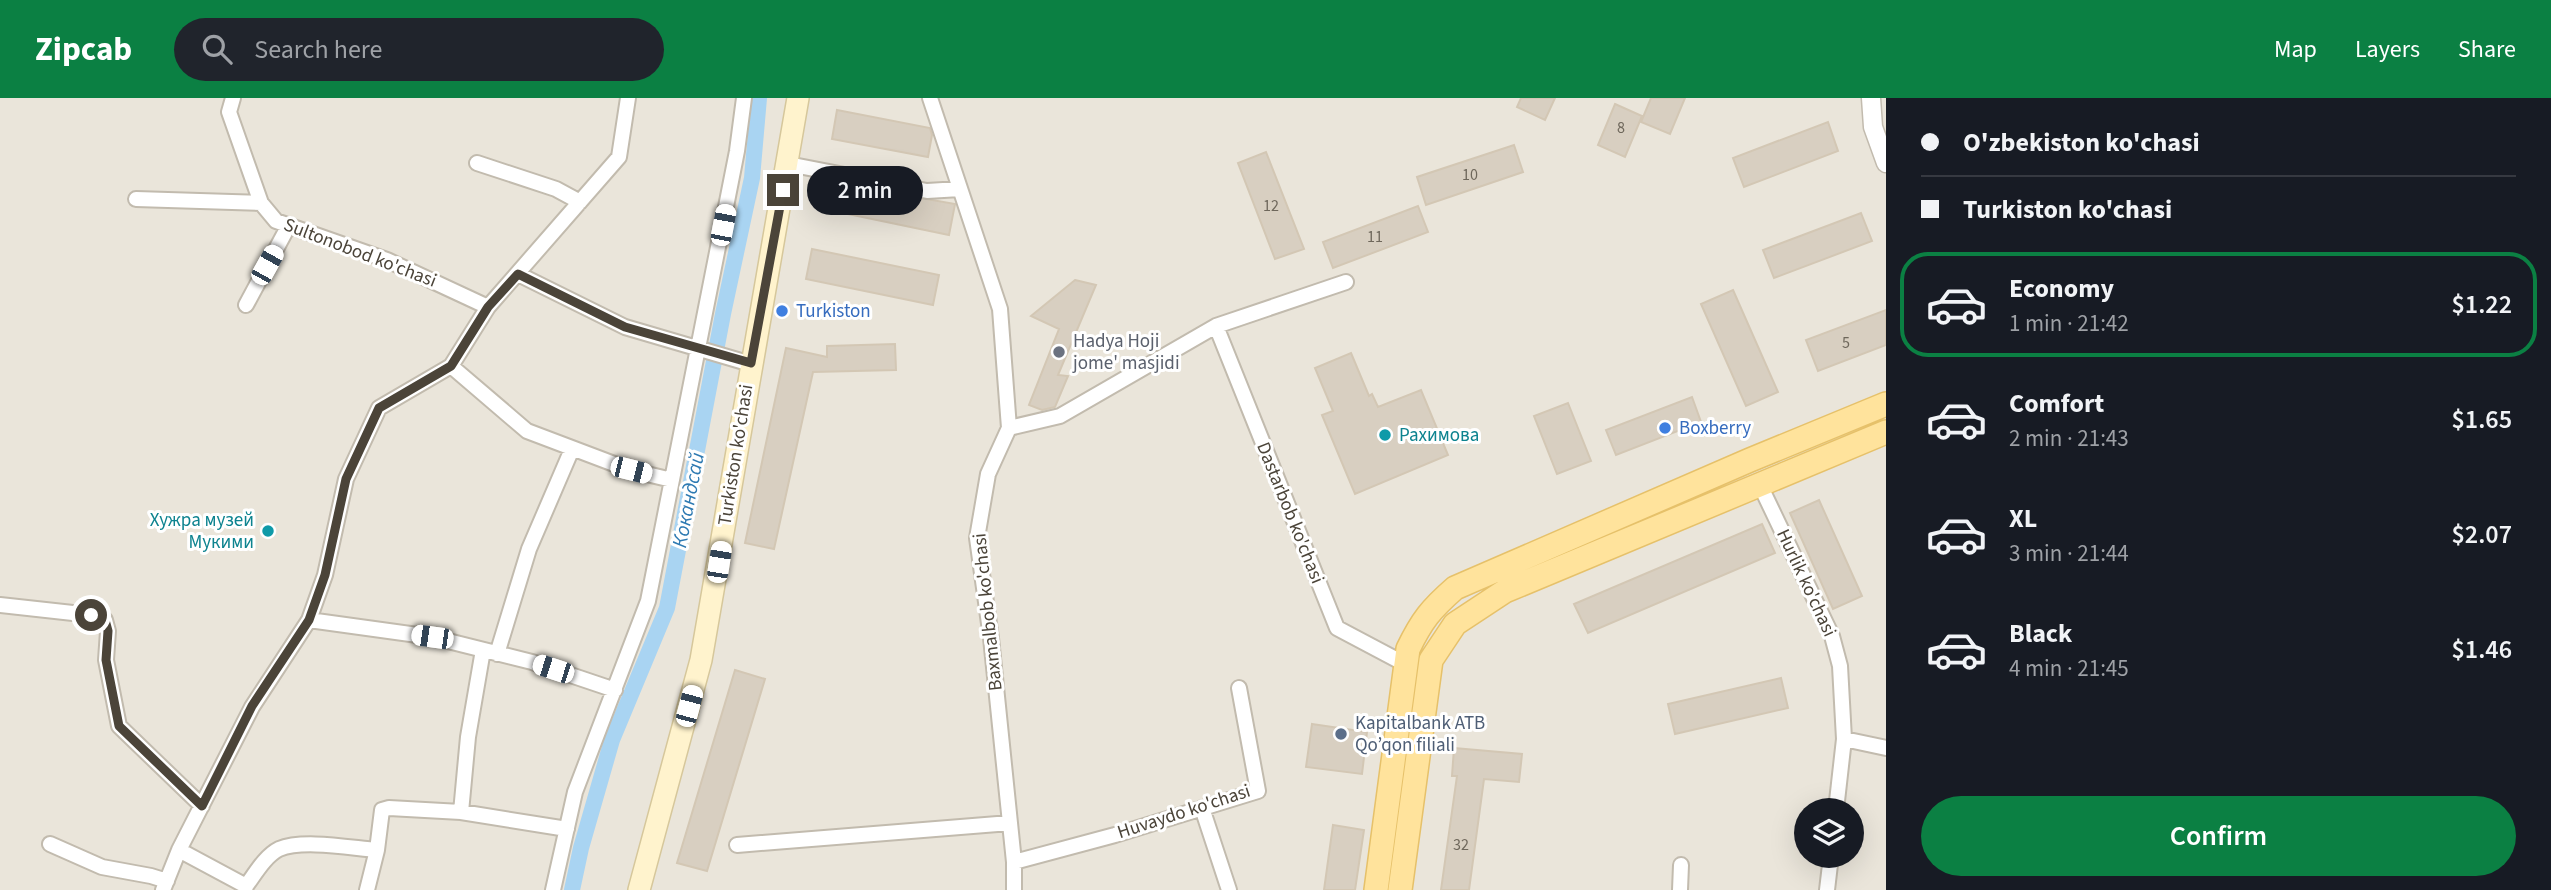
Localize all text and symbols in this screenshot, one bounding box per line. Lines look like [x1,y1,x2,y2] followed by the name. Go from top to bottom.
[174,18,664,81] search box
[35,26,132,73] text: Zipcab
[198,30,236,68] icon: search
[254,31,382,68] text: Search here
[2274,32,2317,67] text: Map
[2355,32,2420,67] text: Layers
[2458,32,2516,67] text: Share
[1617,117,1625,139] house number: 8
[1963,124,2200,161] text: O'zbekiston ko'chasi
[1462,164,1478,186] house number: 10
[808,166,923,214] callout: 2 min
[767,174,799,206] route end
[838,174,892,207] text: 2 min
[1963,191,2172,228] text: Turkiston ko'chasi
[1263,195,1279,217] house number: 12
[709,202,738,248] car
[280,211,440,295] street label: Sultonobod ko'chasi
[1367,226,1383,248] house number: 11
[248,242,287,288] car
[2009,270,2114,307] text: Economy
[1925,273,1988,336] icon: car
[2451,286,2512,323] text: $1.22
[796,298,871,325] place label: Turkiston
[774,303,790,319] marker: Turkiston
[2009,307,2129,340] text: 1 min · 21:42
[1072,328,1180,377] place label: Hadya Hoji jome' masjidi
[1842,332,1850,354] house number: 5
[1051,344,1067,360] marker: Hadya Hoji jome' masjidi
[712,382,760,528] street label: Turkiston ko'chasi
[2009,385,2104,422] text: Comfort
[1925,388,1988,451] icon: car
[2451,401,2512,438] text: $1.65
[1679,415,1751,442] place label: Boxberry
[1657,420,1673,436] marker: Boxberry
[1399,422,1479,449] place label: Рахимова
[2009,422,2129,455] text: 2 min · 21:43
[1377,427,1393,443] marker: Рахимова
[1249,438,1331,588] street label: Dastarbob ko'chasi
[664,450,712,550] water label: Кокандсай
[609,455,654,485] car
[2009,500,2037,537] text: XL
[1925,503,1988,566] icon: car
[150,507,254,556] place label: Хужра музей Мукими
[2451,516,2512,553] text: $2.07
[260,523,276,539] marker: Хужра музей Мукими
[1769,525,1843,641] street label: Hurlik ko'chasi
[966,532,1010,692] street label: Baxmalbob ko'chasi
[2009,537,2129,570] text: 3 min · 21:44
[706,540,733,584] car
[75,599,107,631] route start
[2009,615,2072,652] text: Black
[1925,618,1988,681] icon: car
[410,624,455,650] car
[2451,631,2512,668] text: $1.46
[2009,652,2129,685] text: 4 min · 21:45
[530,653,577,685] car
[674,683,705,729] car
[1355,710,1485,759] place label: Kapitalbank ATB Qo’qon filiali
[1333,726,1349,742] marker: Kapitalbank ATB Qo’qon filiali
[1114,778,1254,846] street label: Huvaydo ko'chasi
[1921,796,2516,876] button: Confirm
[1794,798,1864,868] map controls
[1794,798,1864,868] button: layers
[1453,834,1469,856] house number: 32

